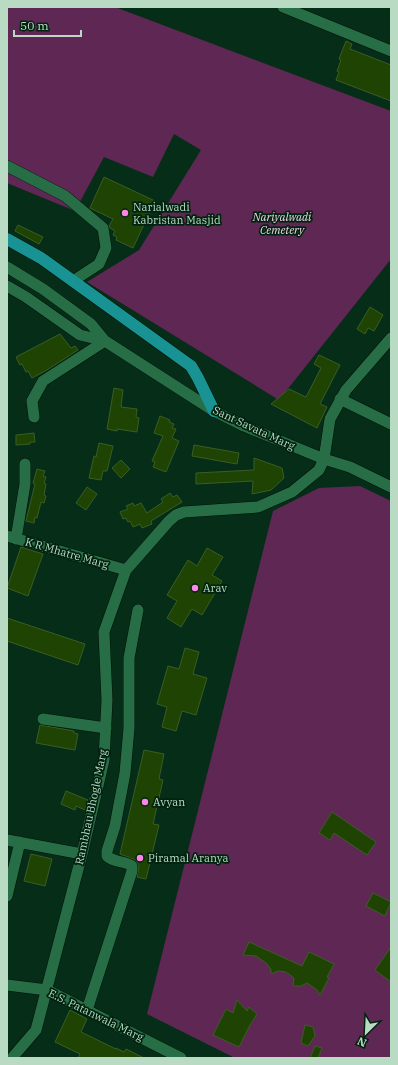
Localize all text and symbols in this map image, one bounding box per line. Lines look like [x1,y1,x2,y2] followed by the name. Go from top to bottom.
[14,12,81,38] scale bar
[20,18,49,33] text: 50 m
[133,200,221,227] place label: Narialwadi Kabristan Masjid
[120,208,130,218] marker: Narialwadi Kabristan Masjid
[252,210,312,237] park label: Nariyalwadi Cemetery
[211,403,297,453] street label: Sant Savata Marg
[24,534,110,572] street label: K R Mhatre Marg
[203,581,227,595] place label: Arav
[190,583,200,593] marker: Arav
[72,748,110,866] street label: Rambhau Bhogle Marg
[153,795,185,809] place label: Avyan
[140,797,150,807] marker: Avyan
[148,851,229,865] place label: Piramal Aranya
[135,853,145,863] marker: Piramal Aranya
[46,986,146,1044] street label: E.S. Patanwala Marg
[346,1013,386,1053] north arrow
[355,1034,369,1050] text: N

